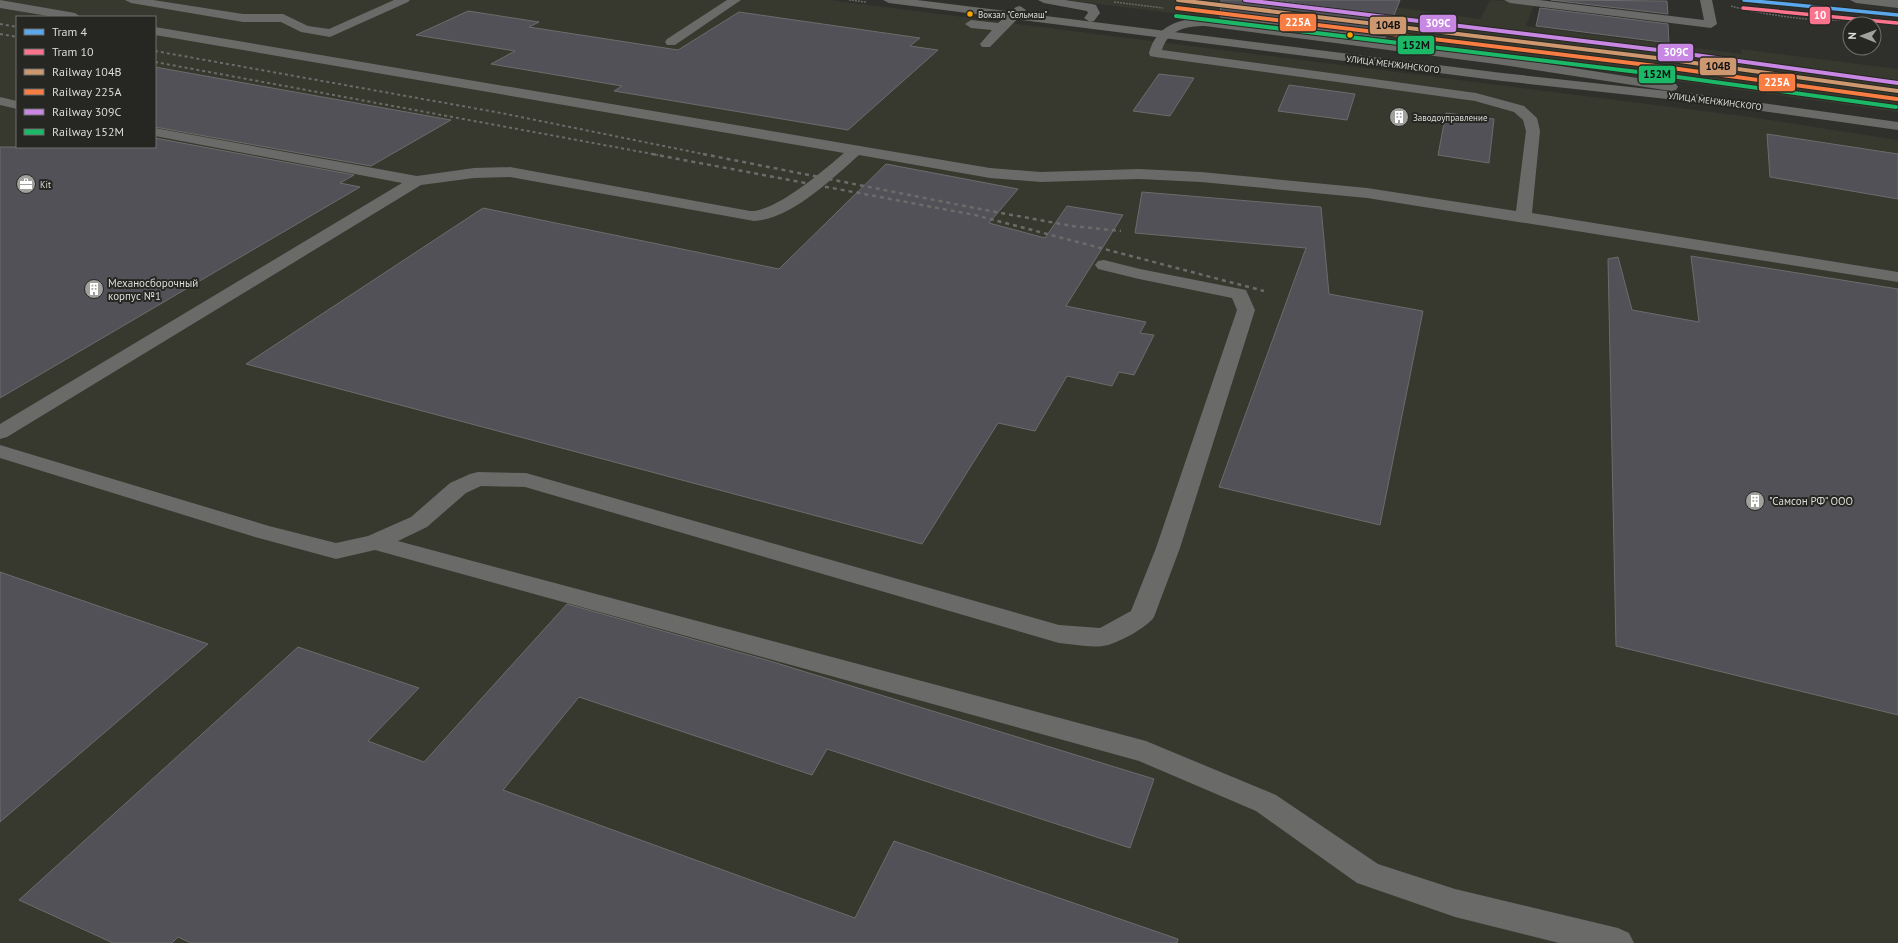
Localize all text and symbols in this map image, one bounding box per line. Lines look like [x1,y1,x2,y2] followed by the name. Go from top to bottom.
[1809,6,1831,25] line badge: 10
[1814,8,1826,22] text: 10
[965,9,975,19] marker: Вокзал "Сельмаш"
[978,9,1048,20] place label: Вокзал "Сельмаш"
[1279,13,1317,32] line badge: 225А
[1419,14,1457,33] line badge: 309С
[1285,15,1311,29] text: 225А
[16,16,156,148] legend
[1369,16,1407,35] line badge: 104В
[1426,16,1450,30] text: 309С
[1842,16,1882,56] north arrow
[1375,18,1401,32] text: 104В
[52,24,87,39] text: Tram 4
[1345,30,1355,40] unlabelled marker
[1845,32,1859,40] text: N
[1397,35,1435,55] line badge: 152М
[1402,38,1430,52] text: 152М
[1657,43,1694,62] line badge: 309С
[52,44,94,59] text: Tram 10
[1664,45,1688,59] text: 309С
[1346,53,1440,75] street label: УЛИЦА МЕНЖИНСКОГО
[1699,57,1737,76] line badge: 104В
[1705,59,1731,73] text: 104В
[52,64,121,79] text: Railway 104В
[1638,65,1676,84] line badge: 152М
[1643,67,1671,81] text: 152М
[1758,73,1796,92] line badge: 225А
[1764,75,1790,89] text: 225А
[52,84,121,99] text: Railway 225А
[1668,90,1762,112] street label: УЛИЦА МЕНЖИНСКОГО
[52,104,121,119] text: Railway 309С
[1388,106,1410,128] building icon: Заводоуправление
[1413,112,1488,123] place label: Заводоуправление
[52,124,124,139] text: Railway 152М
[15,173,37,195] office icon: Kit
[40,179,51,190] place label: Kit
[108,276,198,303] place label: Механосборочный корпус №1
[83,278,105,300] building icon: Механосборочный корпус №1
[1744,490,1766,512] building icon: "Самсон РФ" ООО
[1769,494,1853,508] place label: "Самсон РФ" ООО

